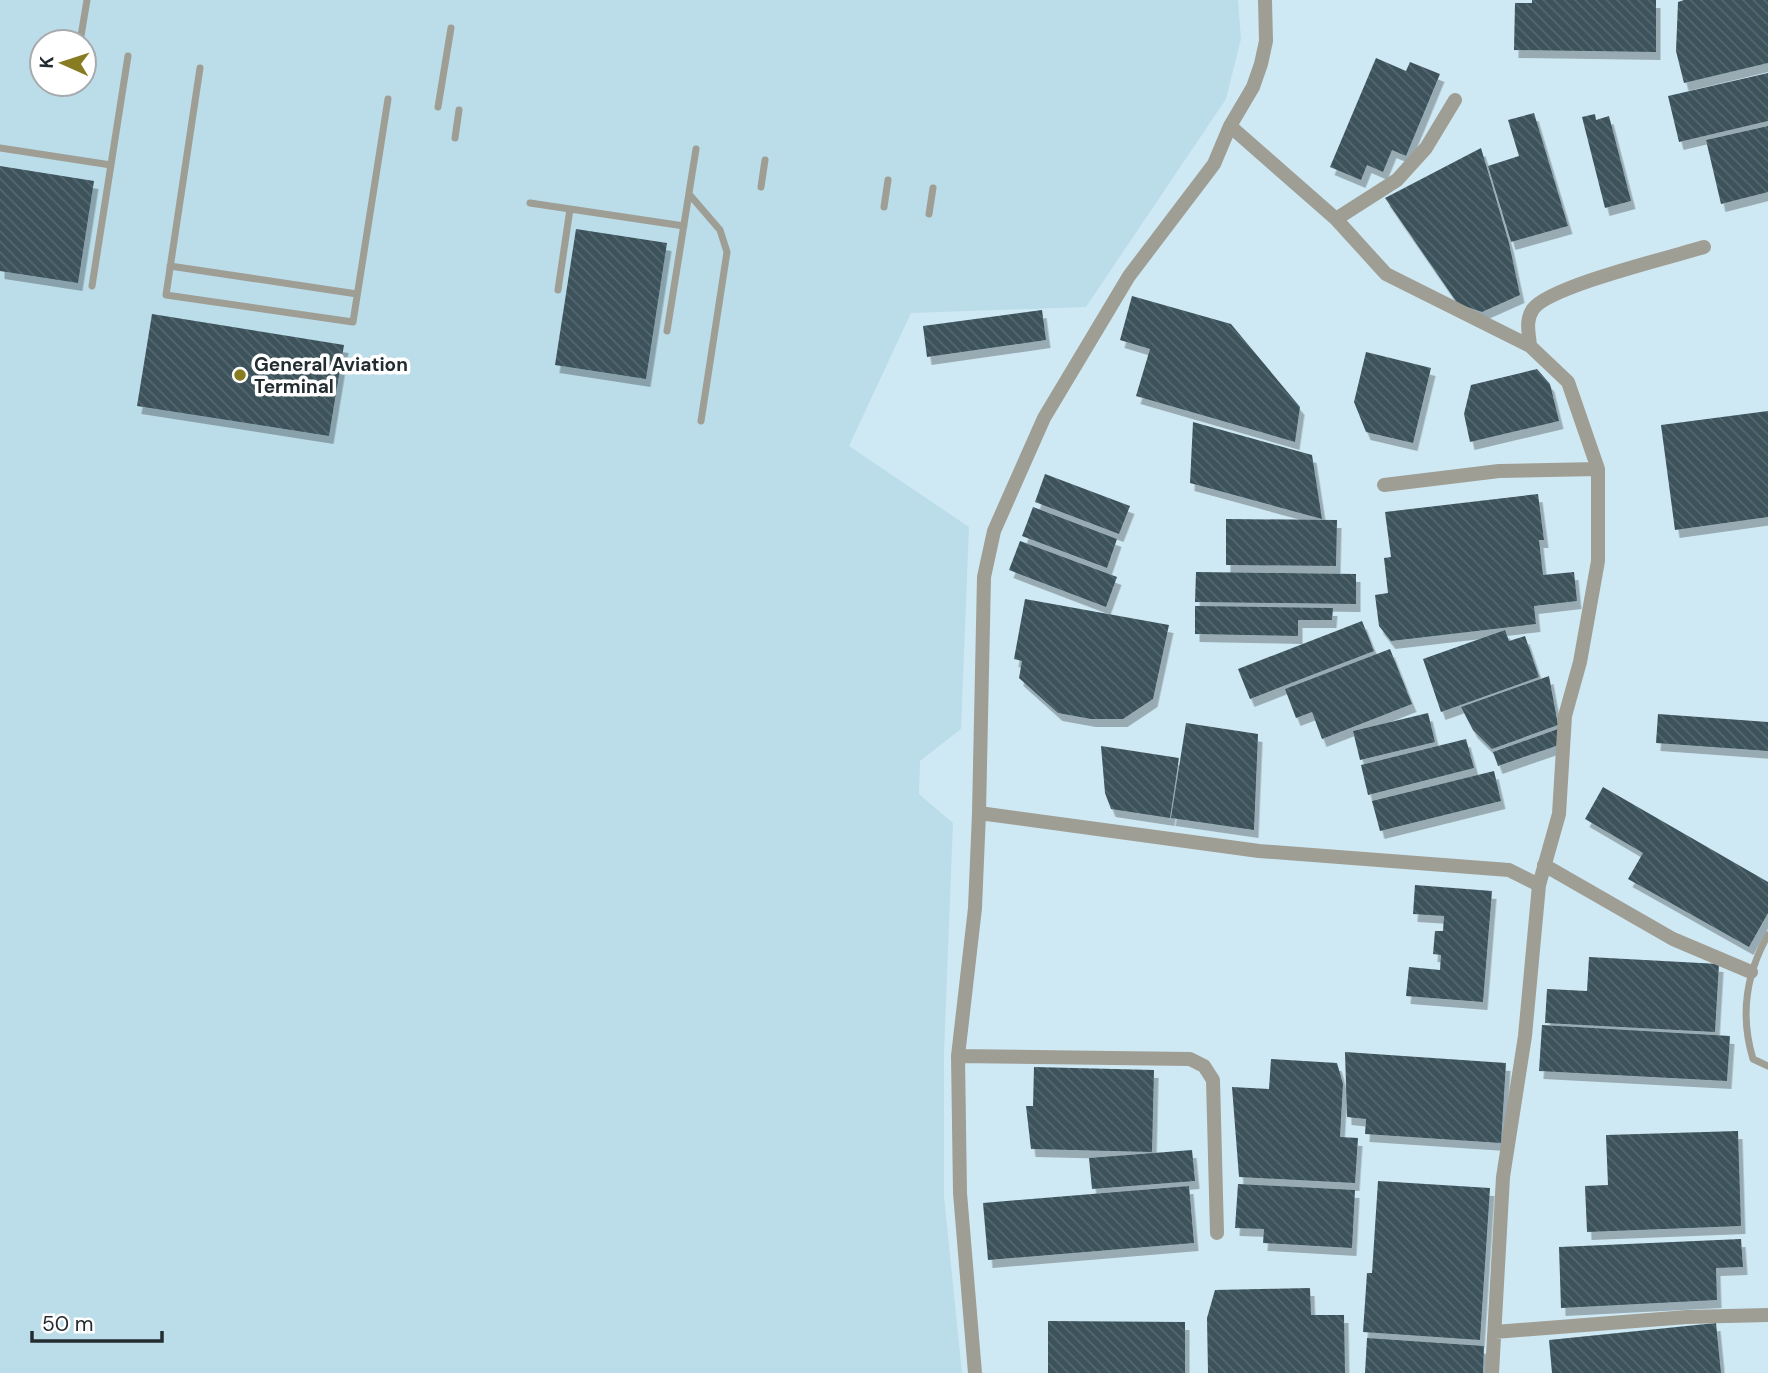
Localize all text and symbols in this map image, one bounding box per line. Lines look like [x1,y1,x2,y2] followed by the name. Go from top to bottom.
[28,28,98,98] north arrow
[34,55,59,69] text: K
[254,352,408,399] place label: General Aviation Terminal
[232,367,248,383] marker: General Aviation Terminal
[32,1300,161,1344] scale bar
[42,1310,93,1338] text: 50 m

